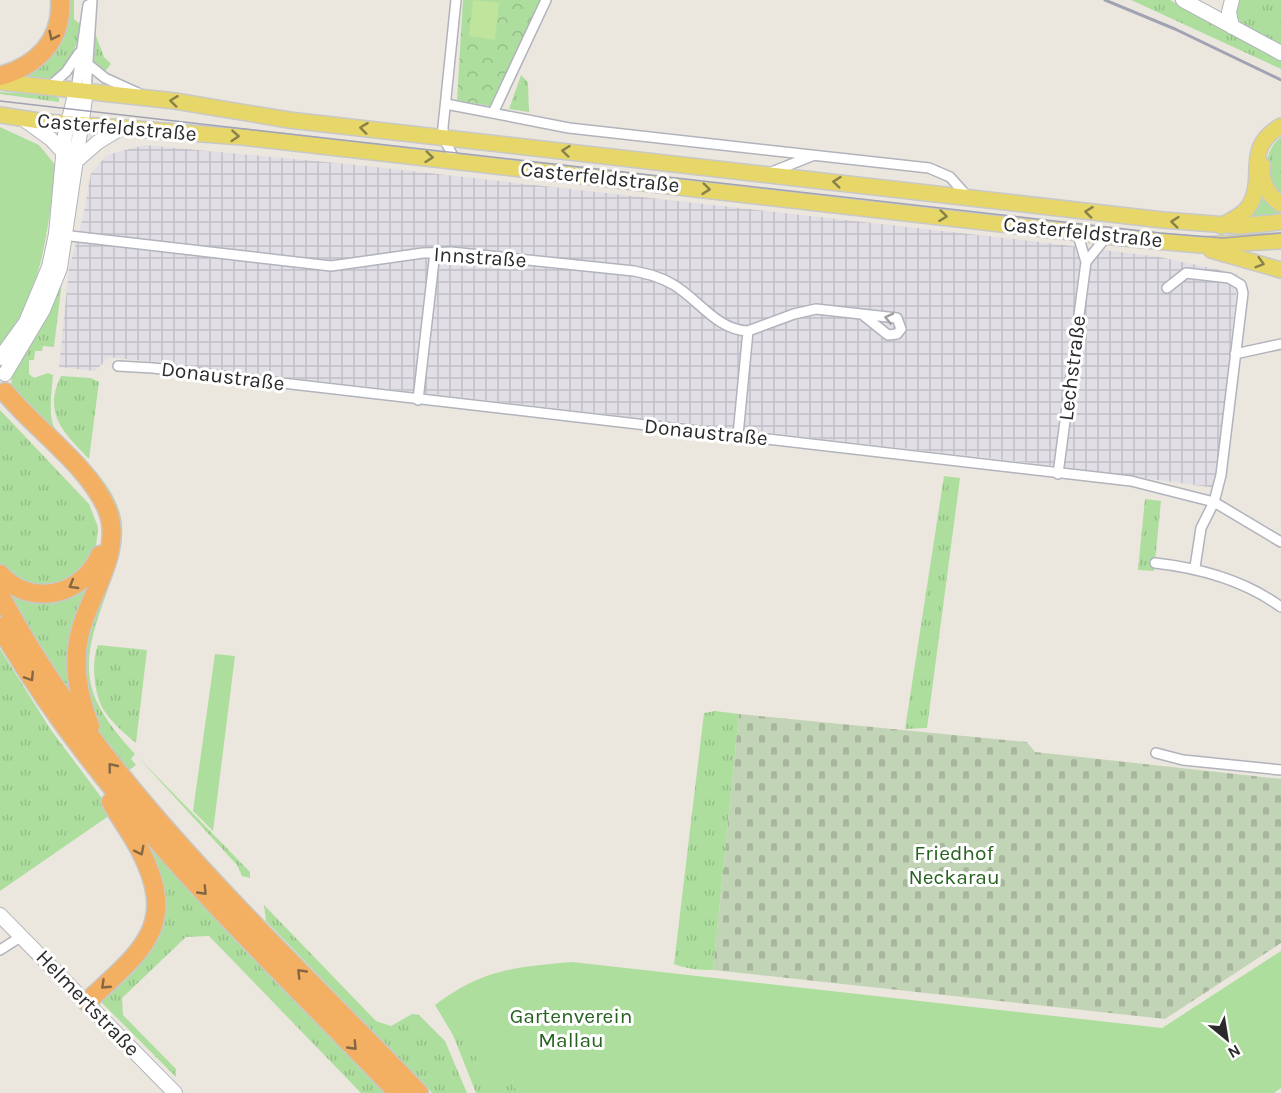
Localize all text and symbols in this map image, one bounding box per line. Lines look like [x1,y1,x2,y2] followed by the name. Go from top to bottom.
[49,30,61,41] one-way arrow
[169,96,178,108] one-way arrow
[36,108,198,146] street label: Casterfeldstraße
[360,123,369,135] one-way arrow
[230,129,239,142] one-way arrow
[561,146,570,158] one-way arrow
[424,151,433,163] one-way arrow
[519,157,681,197] street label: Casterfeldstraße
[833,177,842,189] one-way arrow
[701,182,710,195] one-way arrow
[1084,206,1093,218] one-way arrow
[939,210,948,222] one-way arrow
[1002,212,1164,252] street label: Casterfeldstraße
[1170,216,1179,229] one-way arrow
[433,242,527,272] street label: Innstraße
[1254,256,1265,268] one-way arrow
[884,312,894,325] one-way arrow
[1054,314,1090,422] street label: Lechstraße
[160,357,286,395] street label: Donaustraße
[643,414,769,450] street label: Donaustraße
[69,578,79,589] one-way arrow
[23,671,35,681] one-way arrow
[108,763,119,774] one-way arrow
[908,841,1000,889] park label: Friedhof Neckarau
[133,845,144,855] one-way arrow
[196,883,207,894] one-way arrow
[31,945,145,1061] street label: Helmertstraße
[298,969,309,980] one-way arrow
[102,978,112,989] one-way arrow
[510,1004,632,1052] park label: Gartenverein Mallau
[1197,1009,1257,1069] north arrow
[346,1039,357,1050] one-way arrow
[1225,1040,1244,1063] text: N

